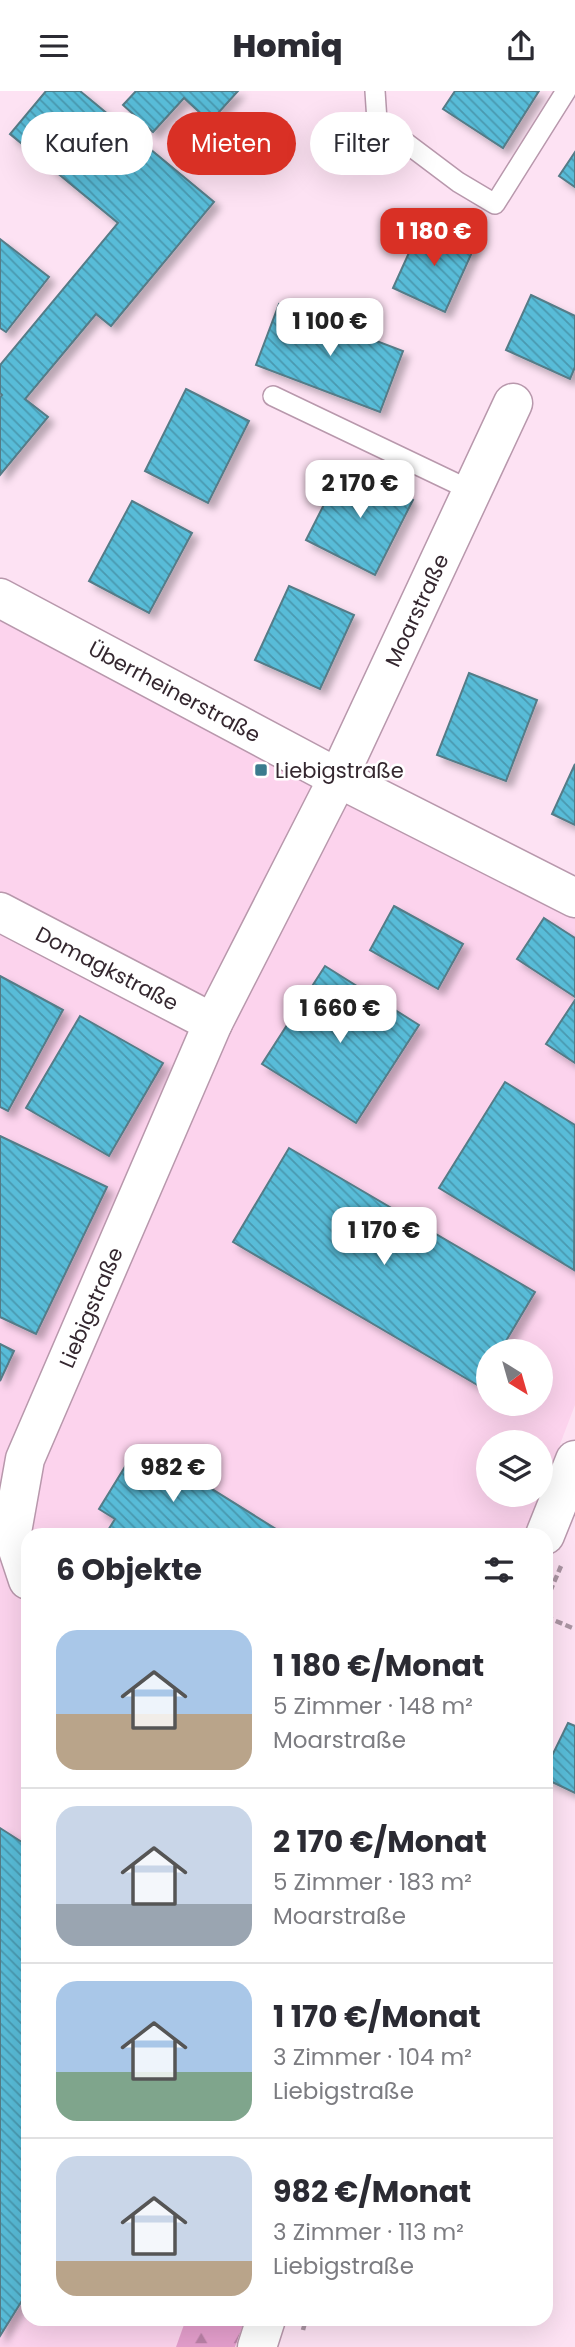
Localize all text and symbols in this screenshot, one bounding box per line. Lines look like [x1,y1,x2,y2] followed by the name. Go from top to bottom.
[233,23,342,68] text: Homiq
[35,27,73,65] icon: menu
[502,27,540,65] icon: share
[21,112,153,175] chip: Kaufen
[167,112,296,175] chip: Mieten
[310,112,414,175] chip: Filter
[369,209,499,268] pin: 1 180 €
[396,215,472,247] text: 1 180 €
[265,299,395,358] pin: 1 100 €
[292,305,368,337] text: 1 100 €
[295,461,425,520] pin: 2 170 €
[321,467,399,499] text: 2 170 €
[378,549,455,671] street label: Moarstraße
[84,633,266,749] street label: Überrheinerstraße
[275,756,404,785] place label: Liebigstraße
[253,762,269,778] marker: Liebigstraße
[31,919,184,1017] street label: Domagkstraße
[275,985,405,1045] pin: 1 660 €
[299,992,381,1024] text: 1 660 €
[319,1207,449,1267] pin: 1 170 €
[348,1214,420,1246] text: 1 170 €
[52,1242,129,1372] street label: Liebigstraße
[476,1339,553,1416] north arrow
[476,1339,553,1507] map controls
[476,1430,553,1507] button: layers
[124,1445,222,1504] pin: 982 €
[140,1451,206,1483] text: 982 €
[56,1548,202,1591] text: 6 Objekte
[480,1551,518,1589] icon: filters
[273,1644,484,1687] text: 1 180 €/Monat
[112,1658,196,1742] icon: home
[273,1690,473,1722] text: 5 Zimmer · 148 m²
[273,1724,406,1756] text: Moarstraße
[273,1820,487,1863] text: 2 170 €/Monat
[112,1834,196,1918] icon: home
[273,1866,472,1898] text: 5 Zimmer · 183 m²
[273,1900,406,1932] text: Moarstraße
[273,1995,481,2038] text: 1 170 €/Monat
[112,2009,196,2093] icon: home
[273,2041,472,2073] text: 3 Zimmer · 104 m²
[273,2075,414,2107] text: Liebigstraße
[273,2170,471,2213] text: 982 €/Monat
[112,2184,196,2268] icon: home
[273,2216,464,2248] text: 3 Zimmer · 113 m²
[273,2250,414,2282] text: Liebigstraße

